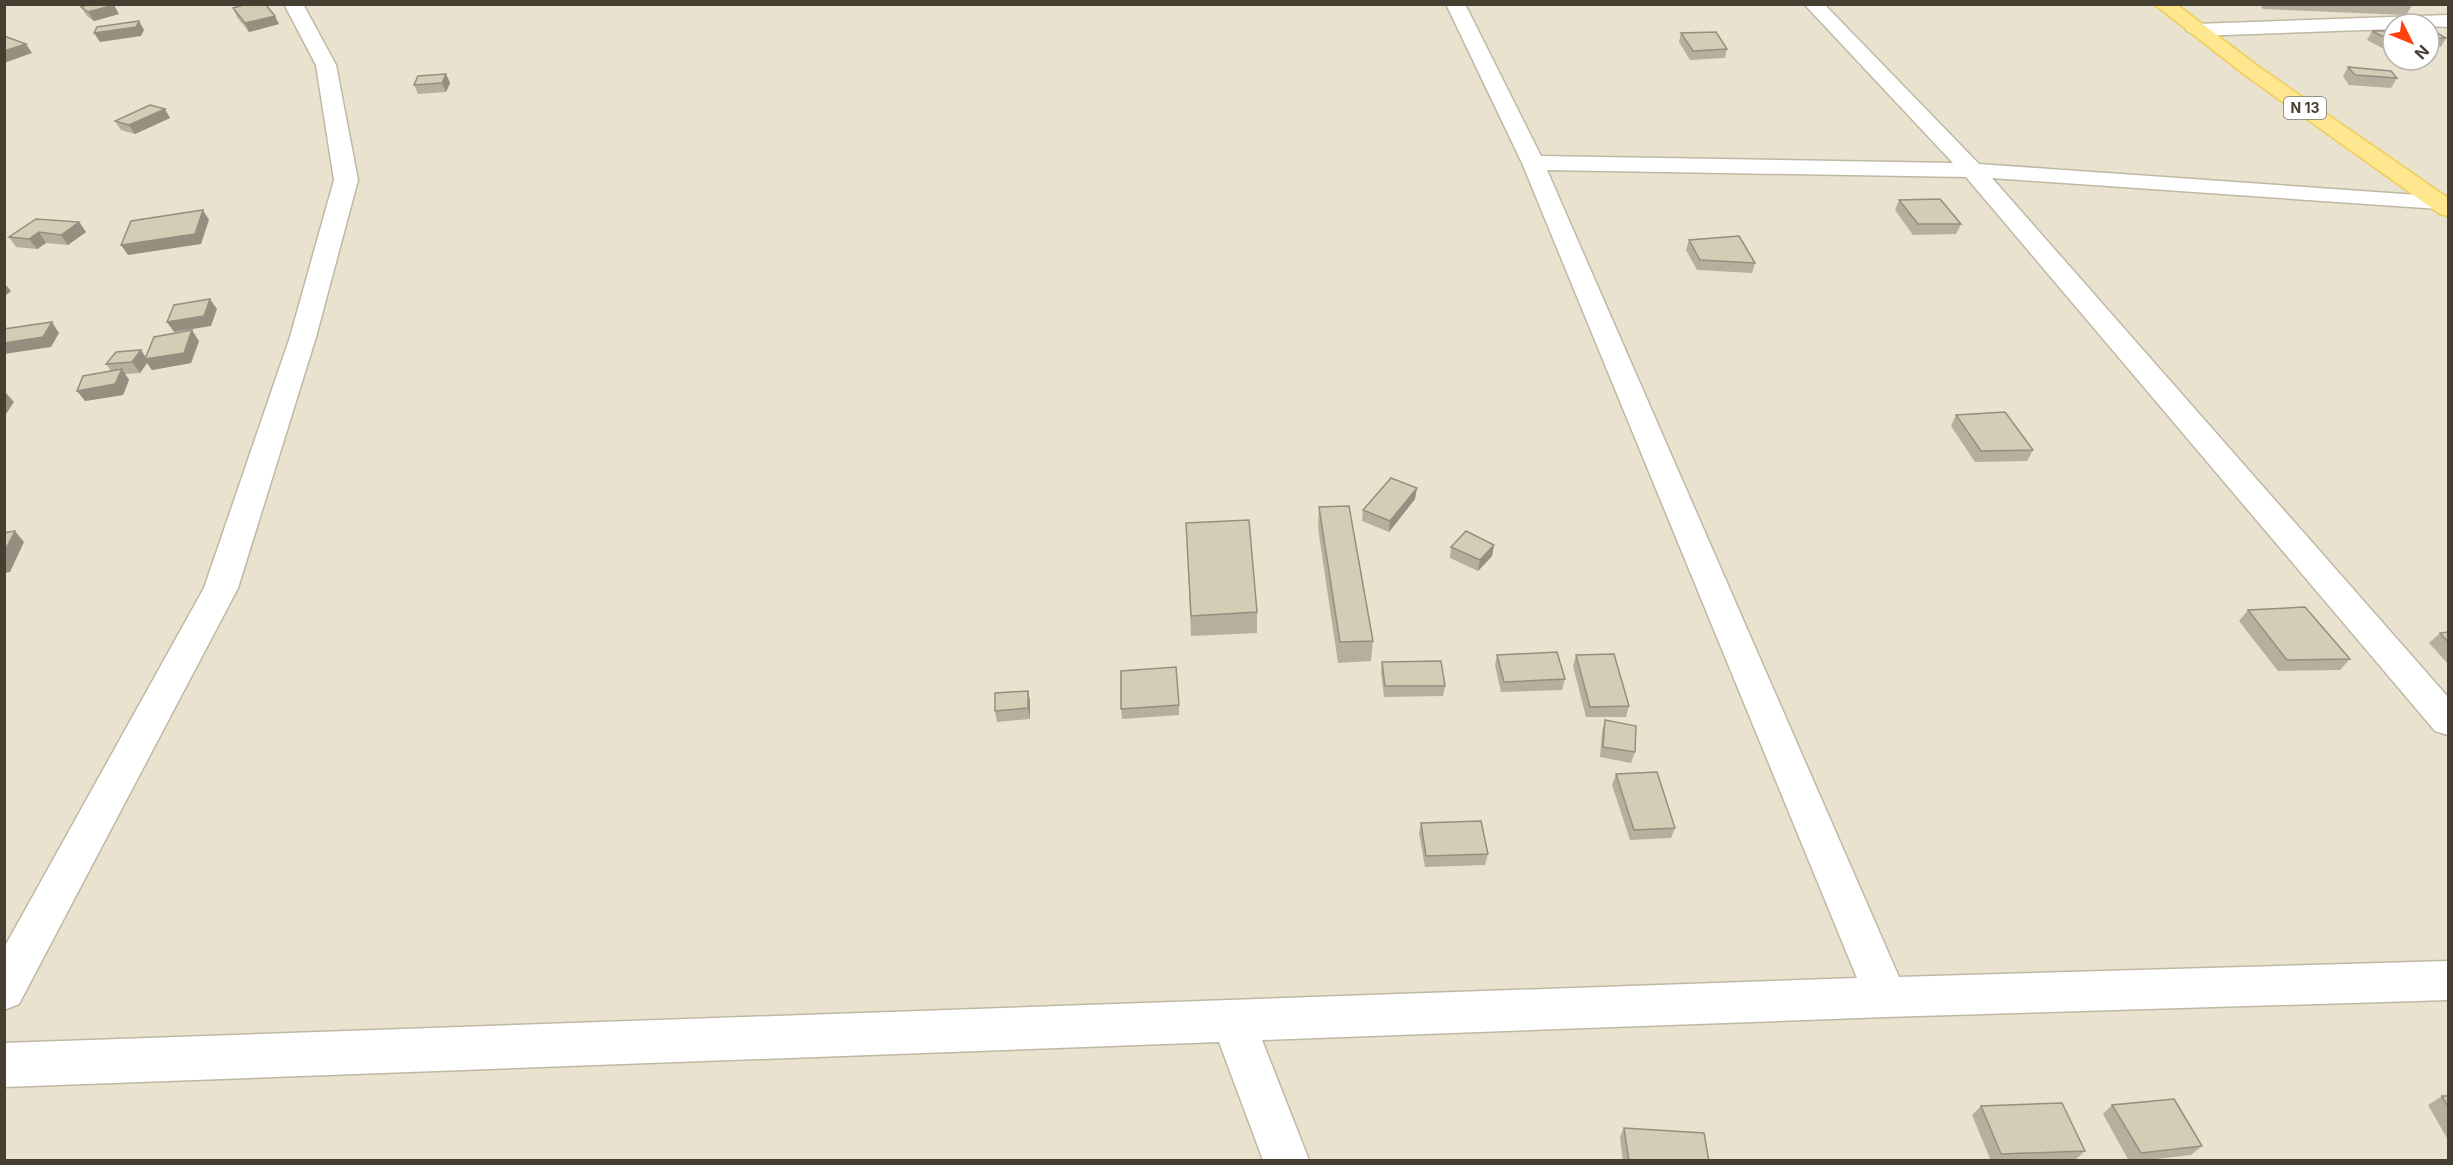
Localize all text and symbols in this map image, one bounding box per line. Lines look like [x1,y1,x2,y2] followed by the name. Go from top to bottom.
[2381,12,2441,72] north arrow
[2410,41,2433,64] text: N
[2284,97,2326,119] road number: N 13

